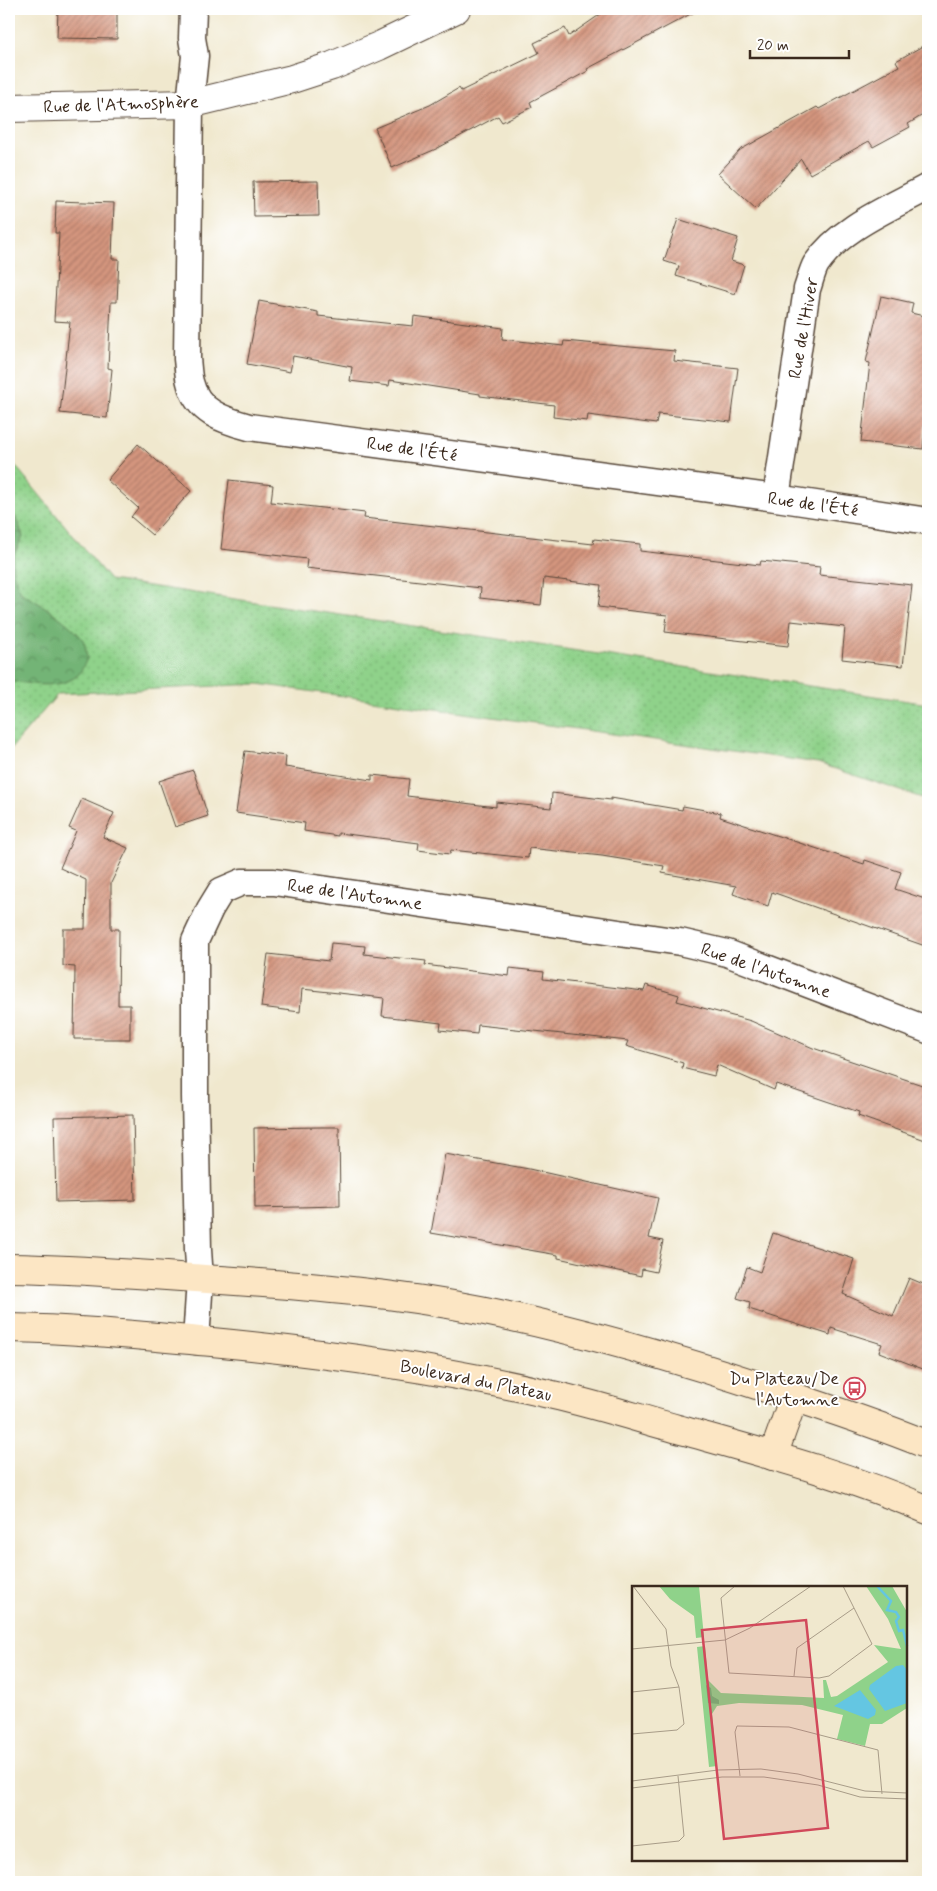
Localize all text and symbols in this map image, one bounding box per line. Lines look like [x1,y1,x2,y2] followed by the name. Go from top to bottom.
[750,28,848,60] scale bar
[757,36,789,56] text: 20 m
[43,90,199,120] street label: Rue de l'Atmosphère
[783,275,825,381] street label: Rue de l'Hiver
[365,432,459,468] street label: Rue de l'Été
[766,487,860,523] street label: Rue de l'Été
[286,874,424,916] street label: Rue de l'Automne
[697,937,834,1005] street label: Rue de l'Automne
[398,1355,554,1407] street label: Boulevard du Plateau
[729,1367,839,1412] place label: Du Plateau/De l'Automne
[843,1376,867,1400] bus stop icon: Du Plateau/De l'Automne
[632,1586,907,1861] inset map

